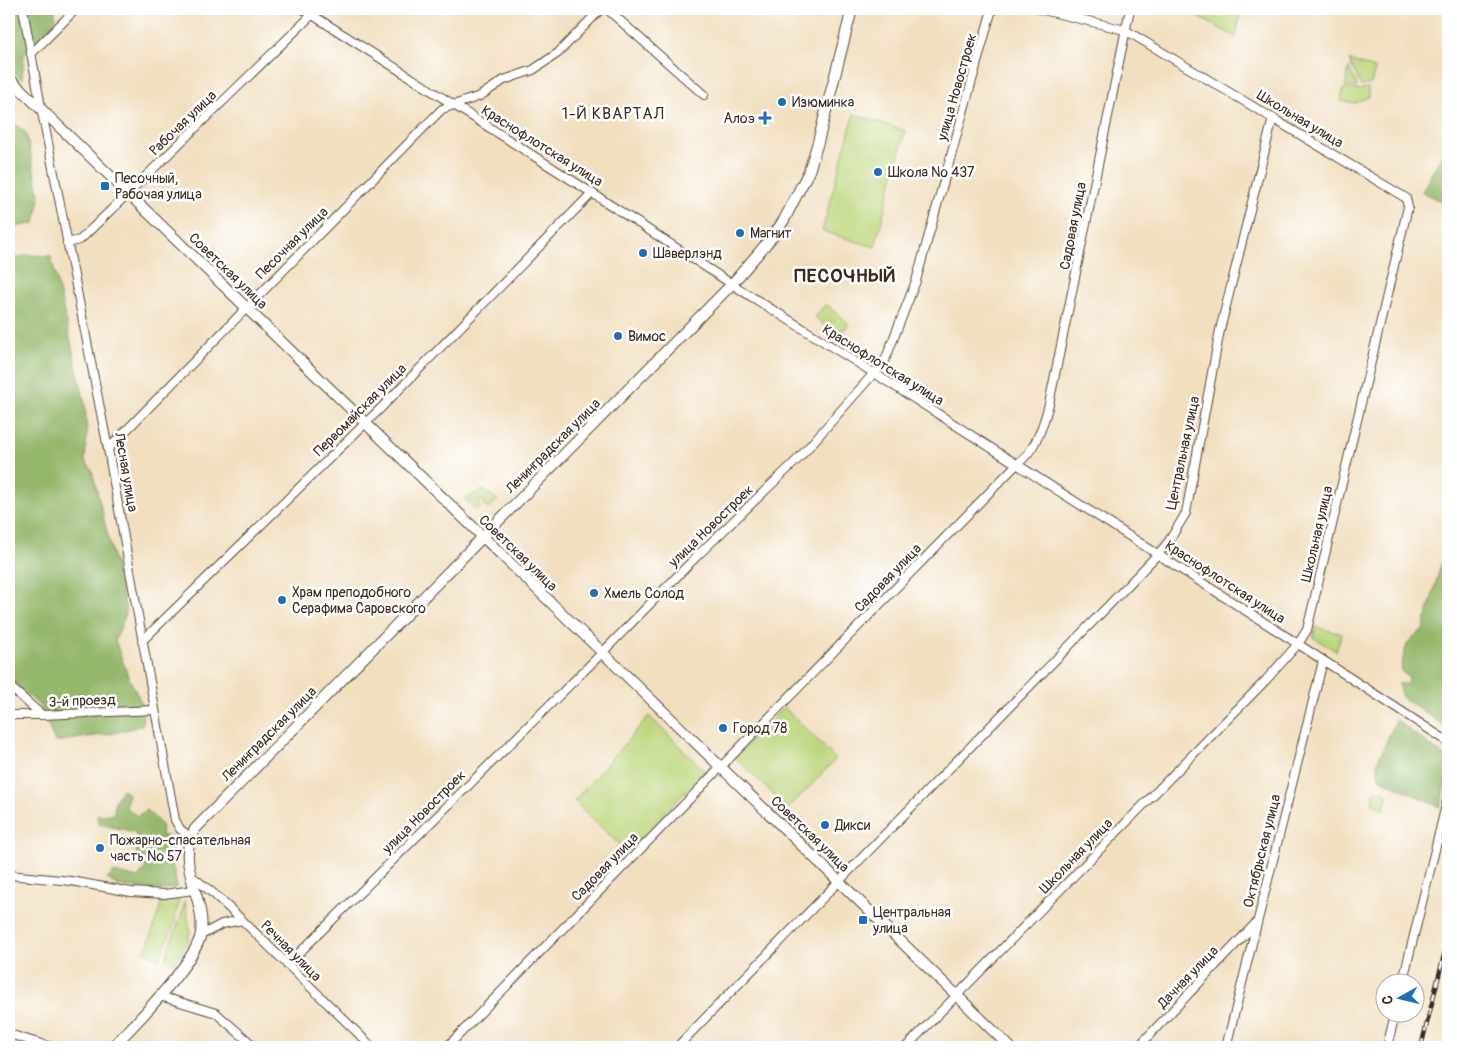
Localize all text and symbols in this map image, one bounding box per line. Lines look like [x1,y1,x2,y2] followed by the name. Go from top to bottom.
[933,31,980,144] street label: улица Новостроек
[1254,86,1346,152] street label: Школьная улица
[146,87,220,159] street label: Рабочая улица
[792,94,854,111] place label: Изюминка
[776,96,788,108] marker: Изюминка
[478,102,606,190] street label: Краснофлотская улица
[562,104,664,124] district label: 1-Й КВАРТАЛ
[724,110,755,127] place label: Алоэ
[759,112,771,124] marker: Алоэ
[888,164,975,181] place label: Школа № 437
[872,166,884,178] marker: Школа № 437
[115,170,202,203] place label: Песочный, Рабочая улица
[99,180,111,192] marker: Песочный, Рабочая улица
[1056,181,1090,271] street label: Садовая улица
[252,203,332,283] street label: Песочная улица
[750,225,792,242] place label: Магнит
[734,227,746,239] marker: Магнит
[185,229,271,313] street label: Советская улица
[653,245,722,262] place label: Шаверлэнд
[637,247,649,259] marker: Шаверлэнд
[794,264,896,288] district label: ПЕСОЧНЫЙ
[819,321,947,409] street label: Краснофлотская улица
[628,328,666,345] place label: Вимос
[612,330,624,342] marker: Вимос
[310,360,410,460] street label: Первомайская улица
[501,395,604,498] street label: Ленинградская улица
[1163,395,1203,511] street label: Центральная улица
[110,430,141,513] street label: Лесная улица
[665,481,757,571] street label: улица Новостроек
[1298,484,1336,584] street label: Школьная улица
[475,511,561,595] street label: Советская улица
[1162,537,1288,627] street label: Краснофлотская улица
[851,540,925,616] street label: Садовая улица
[292,584,426,617] place label: Храм преподобного Серафима Саровского
[604,585,685,602] place label: Хмель Солод
[588,587,600,599] marker: Хмель Солод
[276,594,288,606] marker: Храм преподобного Серафима Саровского
[217,683,320,786] street label: Ленинградская улица
[48,691,116,711] street label: 3-й проезд
[733,720,787,737] place label: Город 78
[717,722,729,734] marker: Город 78
[378,767,469,858] street label: улица Новостроек
[767,792,853,876] street label: Советская улица
[1240,793,1284,909] street label: Октябрьская улица
[1036,815,1116,897] street label: Школьная улица
[834,817,870,834] place label: Дикси
[819,819,831,831] marker: Дикси
[568,829,642,905] street label: Садовая улица
[110,832,251,865] place label: Пожарно-спасательная часть № 57
[94,842,106,854] marker: Пожарно-спасательная часть № 57
[872,904,951,937] place label: Центральная улица
[857,914,869,926] marker: Центральная улица
[257,917,325,985] street label: Речная улица
[1153,942,1222,1012] street label: Дачная улица
[1374,974,1424,1024] north arrow
[1379,994,1397,1005] text: С

